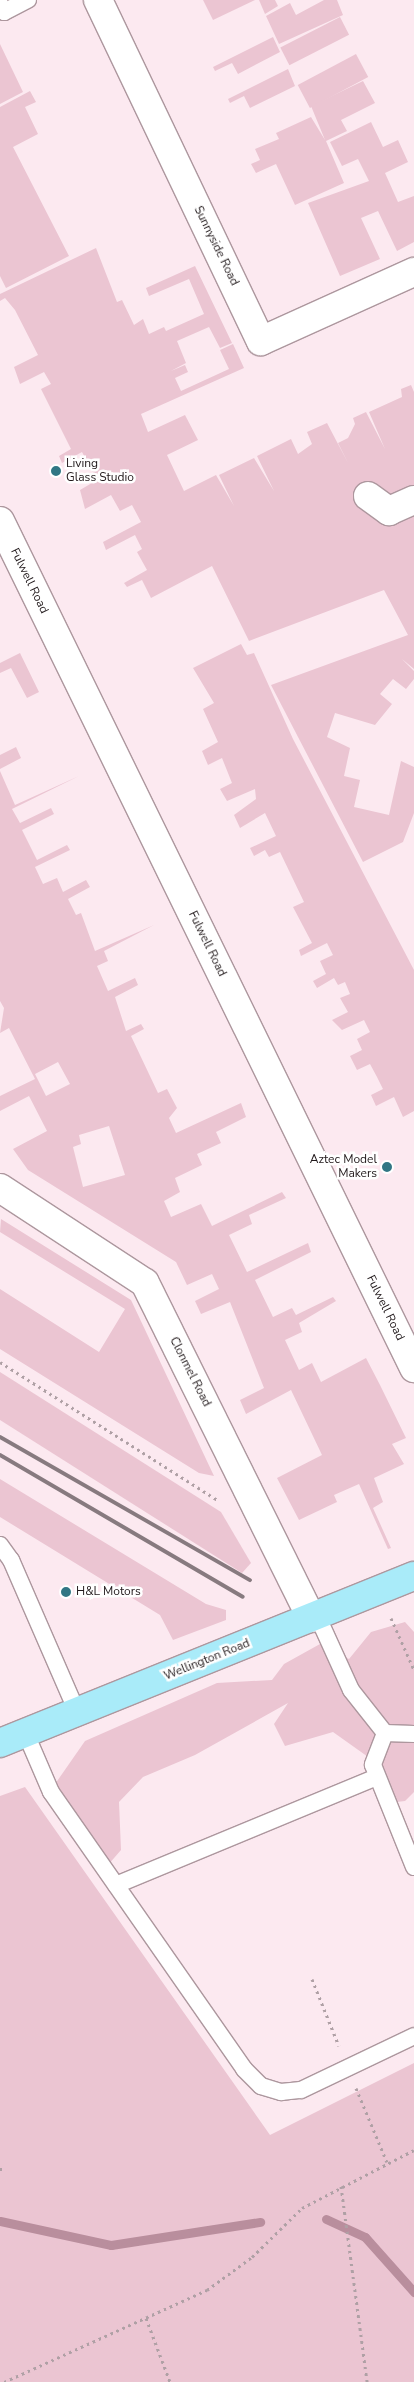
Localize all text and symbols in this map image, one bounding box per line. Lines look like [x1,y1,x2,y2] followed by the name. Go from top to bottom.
[191,204,241,288] street label: Sunnyside Road
[66,457,134,485] place label: Living Glass Studio
[50,465,62,477] marker: Living Glass Studio
[7,546,51,616] street label: Fulwell Road
[185,909,229,979] street label: Fulwell Road
[310,1153,377,1181] place label: Aztec Model Makers
[381,1161,393,1173] marker: Aztec Model Makers
[363,1273,407,1343] street label: Fulwell Road
[166,1335,214,1409] street label: Clonmel Road
[76,1585,141,1599] place label: H&L Motors
[60,1586,72,1598] marker: H&L Motors
[162,1636,252,1684] street label: Wellington Road

